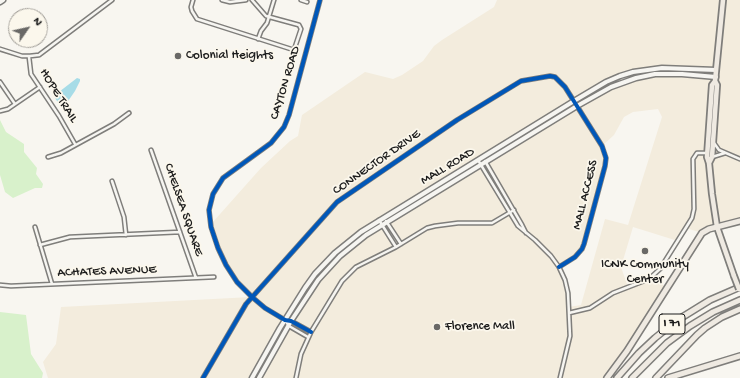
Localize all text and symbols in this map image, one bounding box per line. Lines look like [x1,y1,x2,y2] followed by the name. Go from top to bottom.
[8,8,48,48] north arrow
[30,16,44,28] text: N
[267,44,305,122] street label: CAYTON ROAD
[186,48,273,64] place label: Colonial Heights
[173,51,183,61] marker: Colonial Heights
[35,66,81,126] street label: HOPE TRAIL
[330,127,424,199] street label: CONNECTOR DRIVE
[418,145,478,189] street label: MALL ROAD
[570,159,602,231] street label: MALL ACCESS
[160,162,206,258] street label: CHELSEA SQUARE
[640,246,650,256] marker: ICNK Community Center
[601,257,689,288] place label: ICNK Community Center
[57,262,157,282] street label: ACHATES AVENUE
[659,314,685,334] road number: I 71
[445,319,515,335] place label: Florence Mall
[432,322,442,332] marker: Florence Mall

